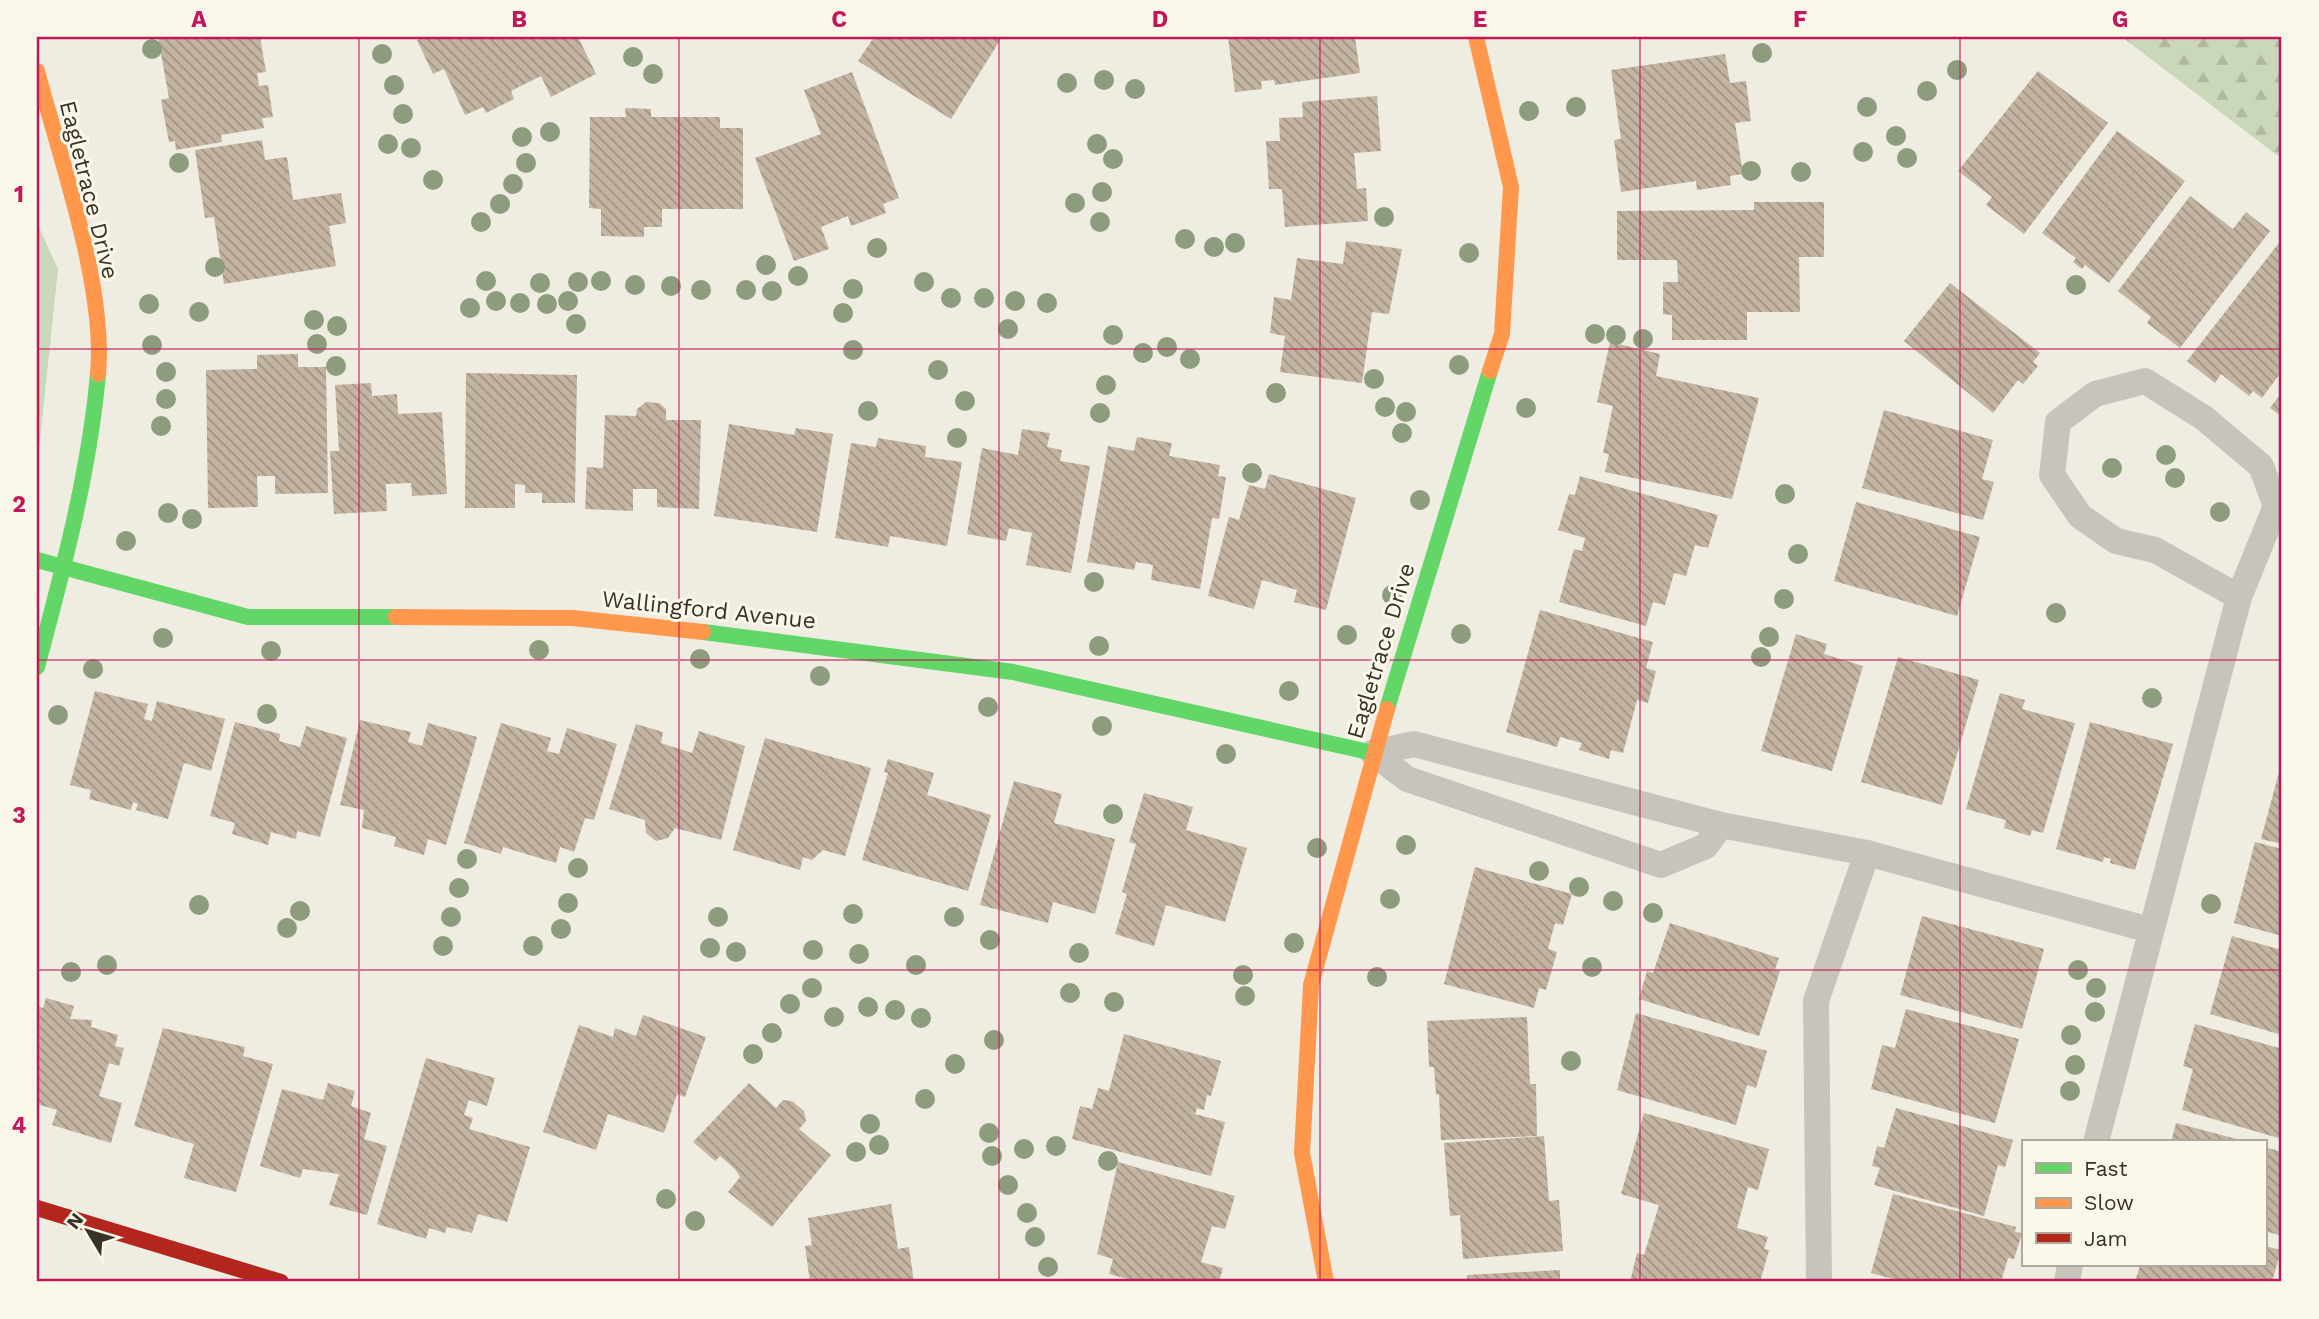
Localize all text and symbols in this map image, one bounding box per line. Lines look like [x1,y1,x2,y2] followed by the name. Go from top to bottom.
[191,6,207,33] text: A
[511,6,527,33] text: B
[831,6,847,33] text: C
[1152,6,1168,33] text: D
[1473,6,1487,33] text: E
[1793,6,1807,33] text: F
[2112,6,2128,33] text: G
[54,98,124,282] street label: Eagletrace Drive
[14,181,24,208] text: 1
[12,491,26,518] text: 2
[1341,560,1421,742] street label: Eagletrace Drive
[601,585,817,635] street label: Wallingford Avenue
[12,802,26,829] text: 3
[12,1112,27,1139] text: 4
[2022,1140,2266,1266] legend
[2084,1156,2128,1181] text: Fast
[2084,1190,2134,1215] text: Slow
[52,1196,122,1266] north arrow
[62,1208,88,1233] text: N
[2084,1226,2127,1251] text: Jam

